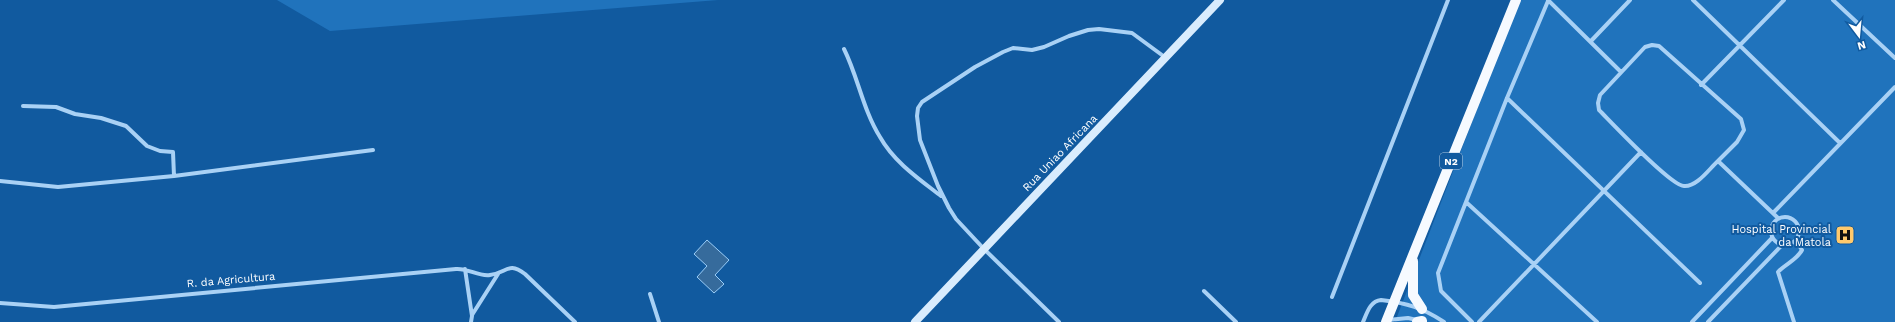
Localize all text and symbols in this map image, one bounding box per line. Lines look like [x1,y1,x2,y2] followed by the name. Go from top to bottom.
[1839,16,1879,56] north arrow
[1856,38,1867,53] text: N
[1020,112,1100,194] street label: Rua Uniao Africana
[1440,153,1462,169] road number: N2
[1731,223,1832,249] place label: Hospital Provincial da Matola
[1834,224,1856,246] hospital icon: Hospital Provincial da Matola
[186,270,276,290] street label: R. da Agricultura

